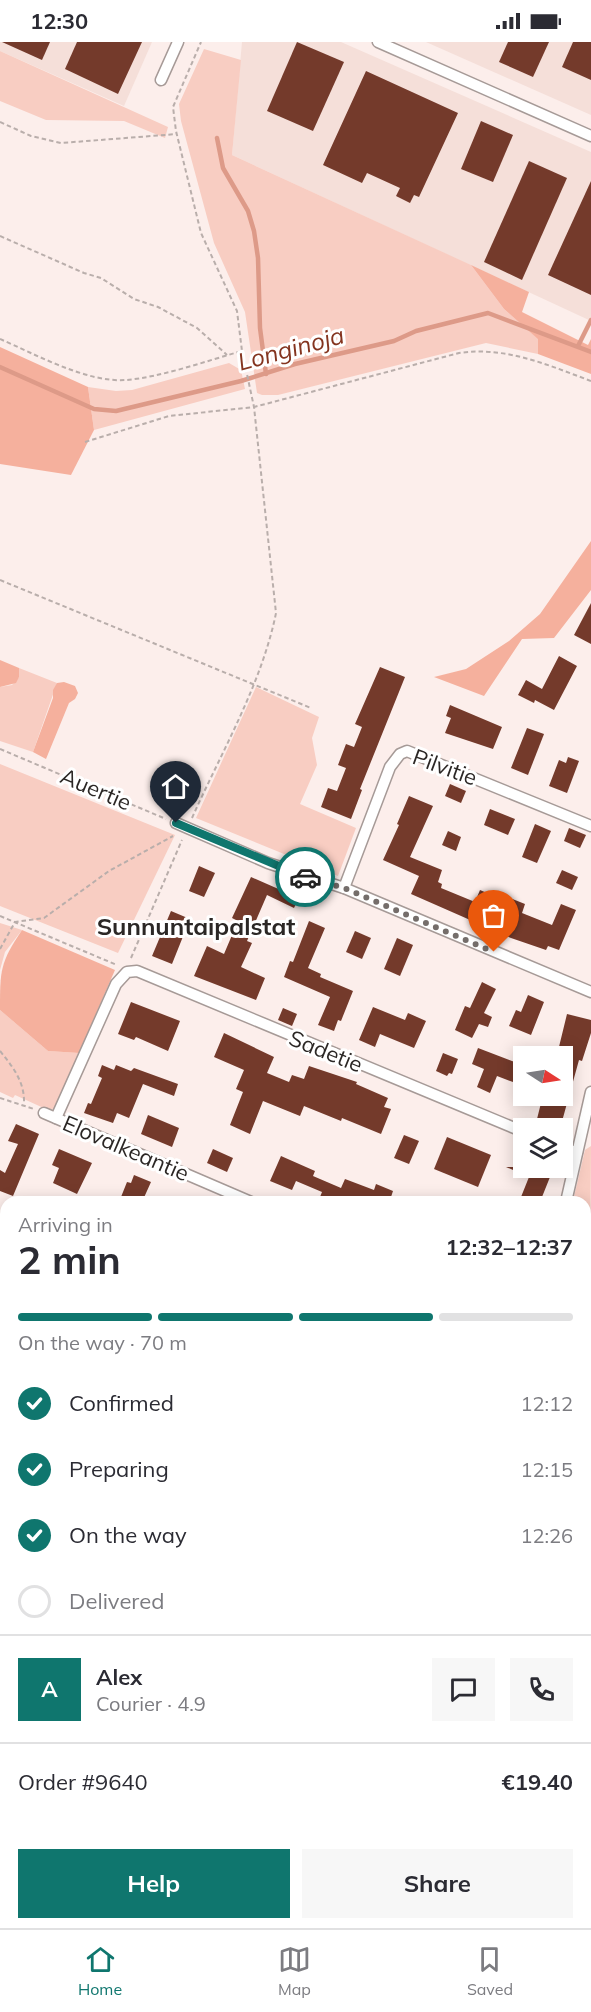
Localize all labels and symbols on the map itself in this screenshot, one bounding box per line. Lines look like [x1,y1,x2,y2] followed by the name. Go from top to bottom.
[234,319,347,377] water label: Longinoja
[409,742,481,792] street label: Pilvitie
[150,761,201,823] pin
[56,762,136,816] street label: Auertie
[275,847,335,907] courier
[468,890,519,952] pin
[97,911,295,941] district label: Sunnuntaipalstat
[285,1024,367,1078] street label: Sadetie
[513,1046,573,1106] north arrow
[59,1109,193,1187] street label: Elovalkeantie

